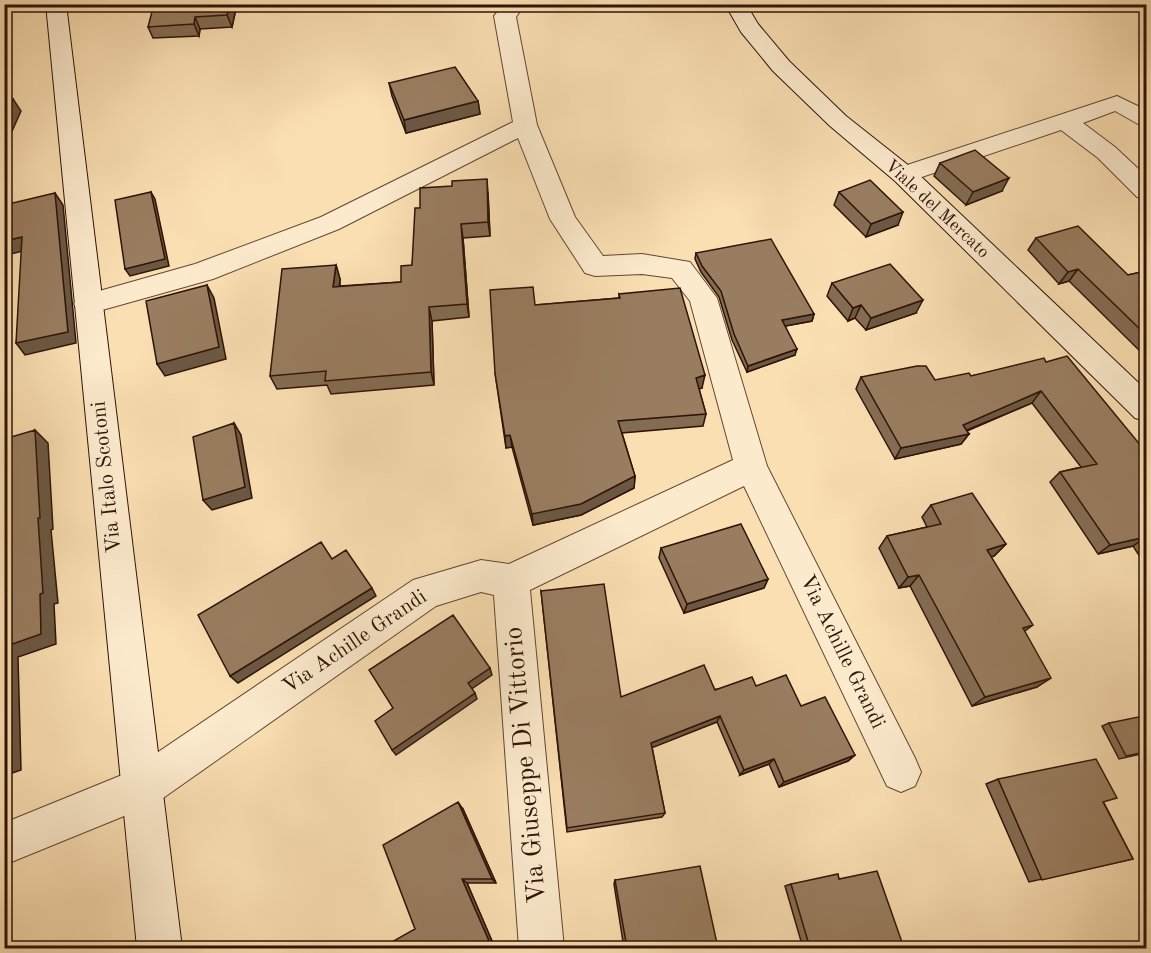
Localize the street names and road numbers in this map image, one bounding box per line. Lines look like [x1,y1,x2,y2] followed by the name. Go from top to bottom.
[881,156,993,262] street label: Viale del Mercato
[89,400,125,554] street label: Via Italo Scotoni
[796,572,888,732] street label: Via Achille Grandi
[279,586,431,698] street label: Via Achille Grandi
[501,626,551,904] street label: Via Giuseppe Di Vittorio

